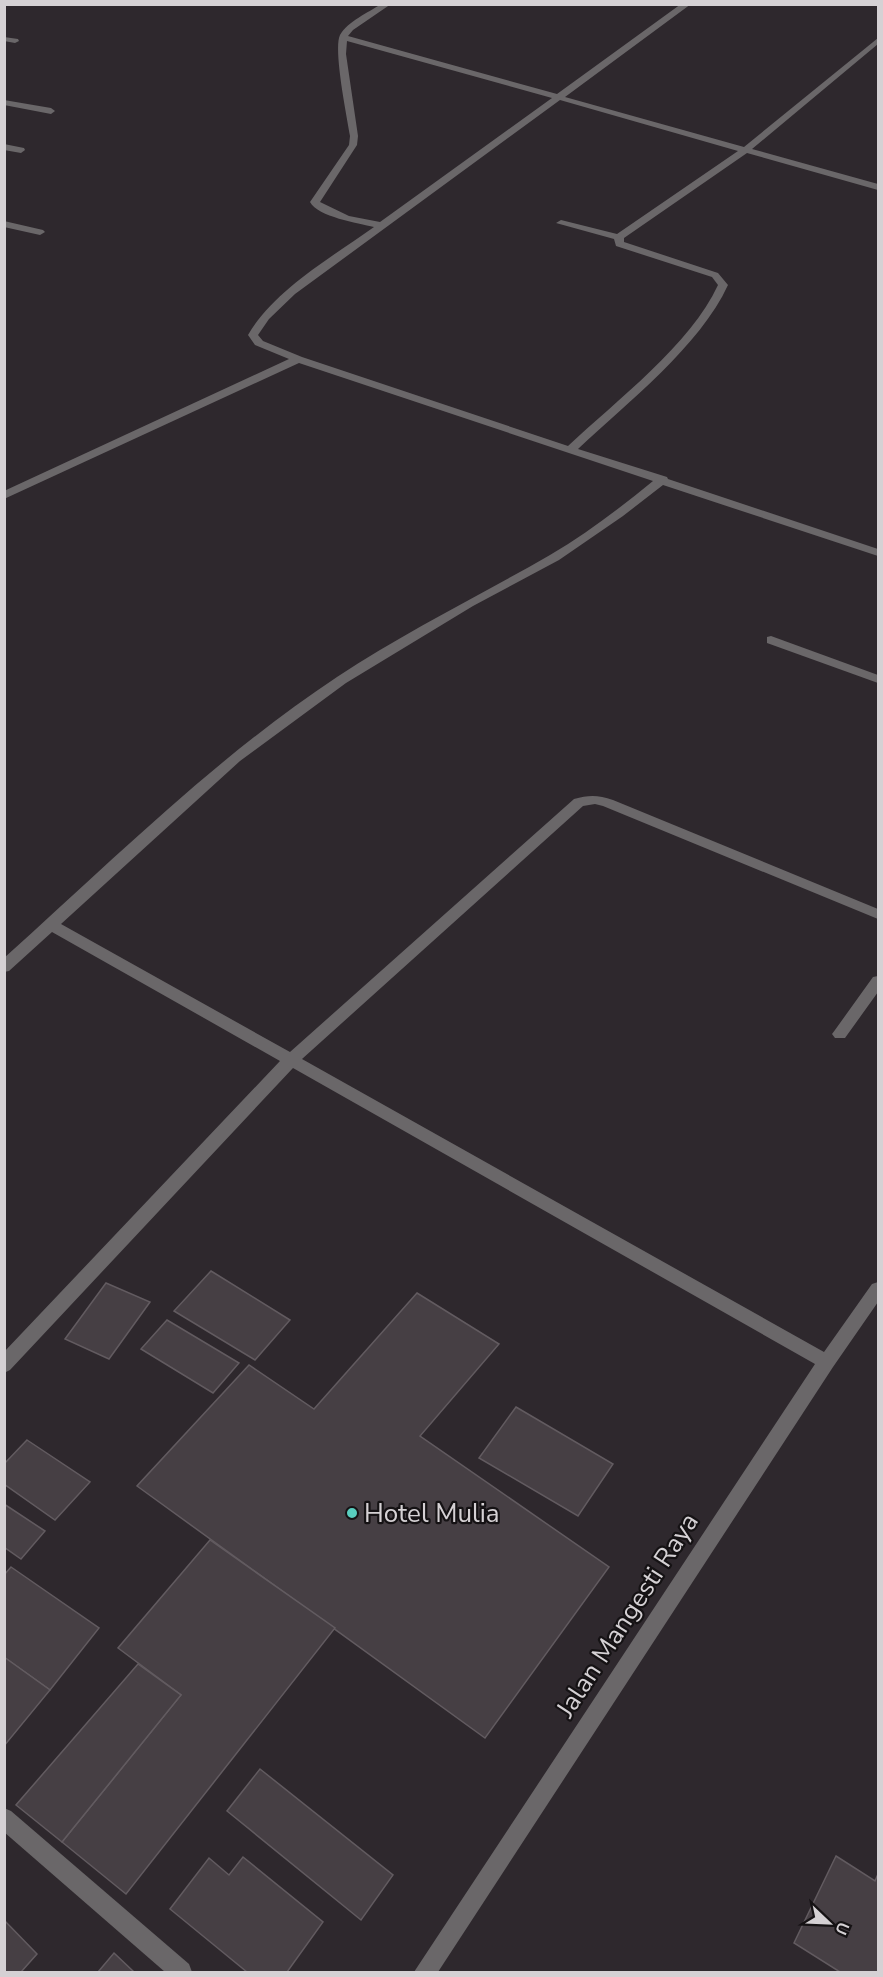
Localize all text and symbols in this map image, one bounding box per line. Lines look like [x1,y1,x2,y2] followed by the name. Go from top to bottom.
[364,1496,500,1531] place label: Hotel Mulia
[345,1506,359,1520] marker: Hotel Mulia
[548,1506,707,1725] street label: Jalan Mangesti Raya
[799,1893,859,1953] north arrow
[829,1919,854,1938] text: U

